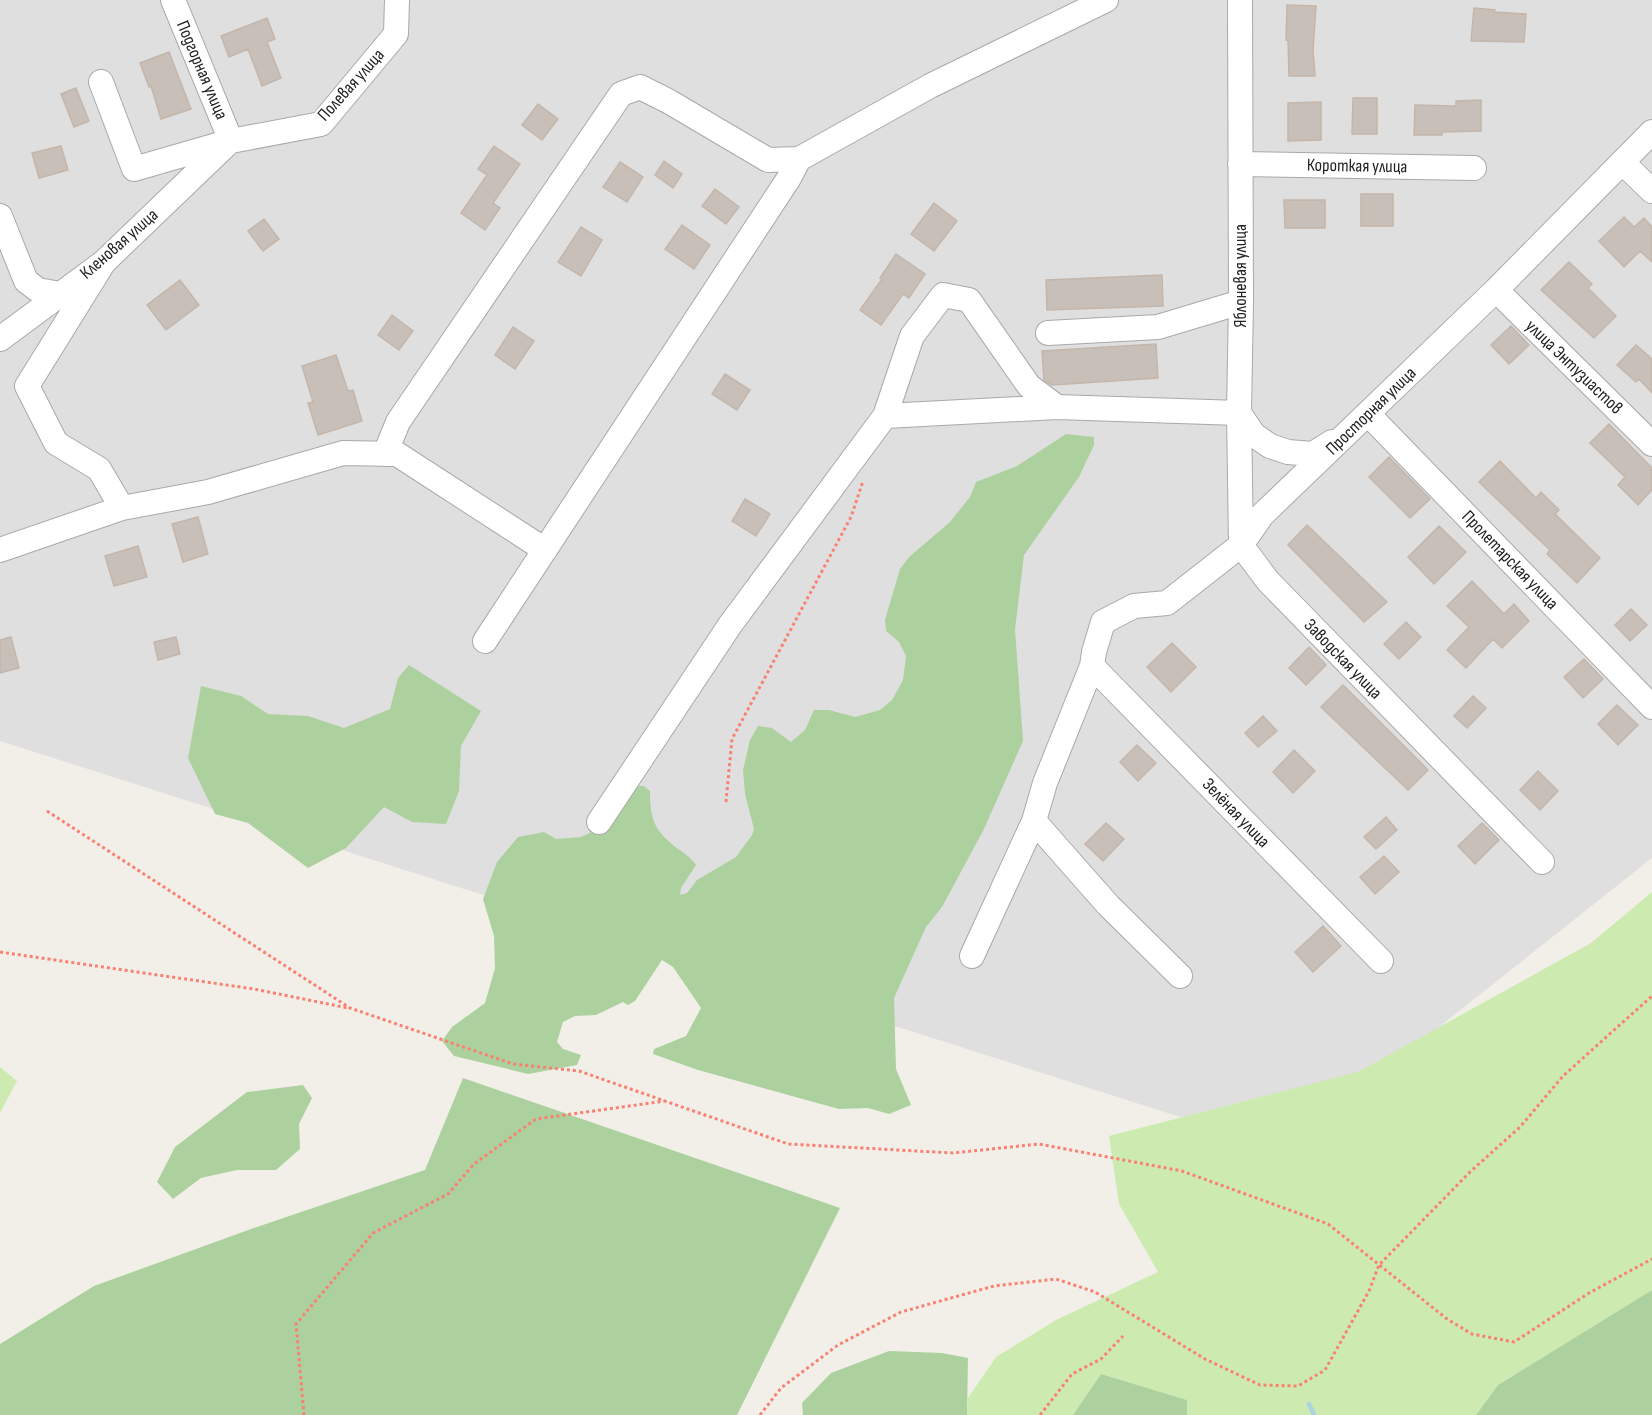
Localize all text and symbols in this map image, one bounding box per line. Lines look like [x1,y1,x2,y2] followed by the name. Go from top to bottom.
[172,18,232,123] street label: Подгорная улица
[313,45,389,125] street label: Полевая улица
[1307,155,1408,177] street label: Короткая улица
[76,204,162,284] street label: Кленовая улица
[1230,224,1251,328] street label: Яблоневая улица
[1521,315,1627,419] street label: улица Энтузиастов
[1322,363,1420,459] street label: Просторная улица
[1457,506,1563,614] street label: Пролетарская улица
[1300,615,1386,703] street label: Заводская улица
[1198,774,1274,852] street label: Зелёная улица

